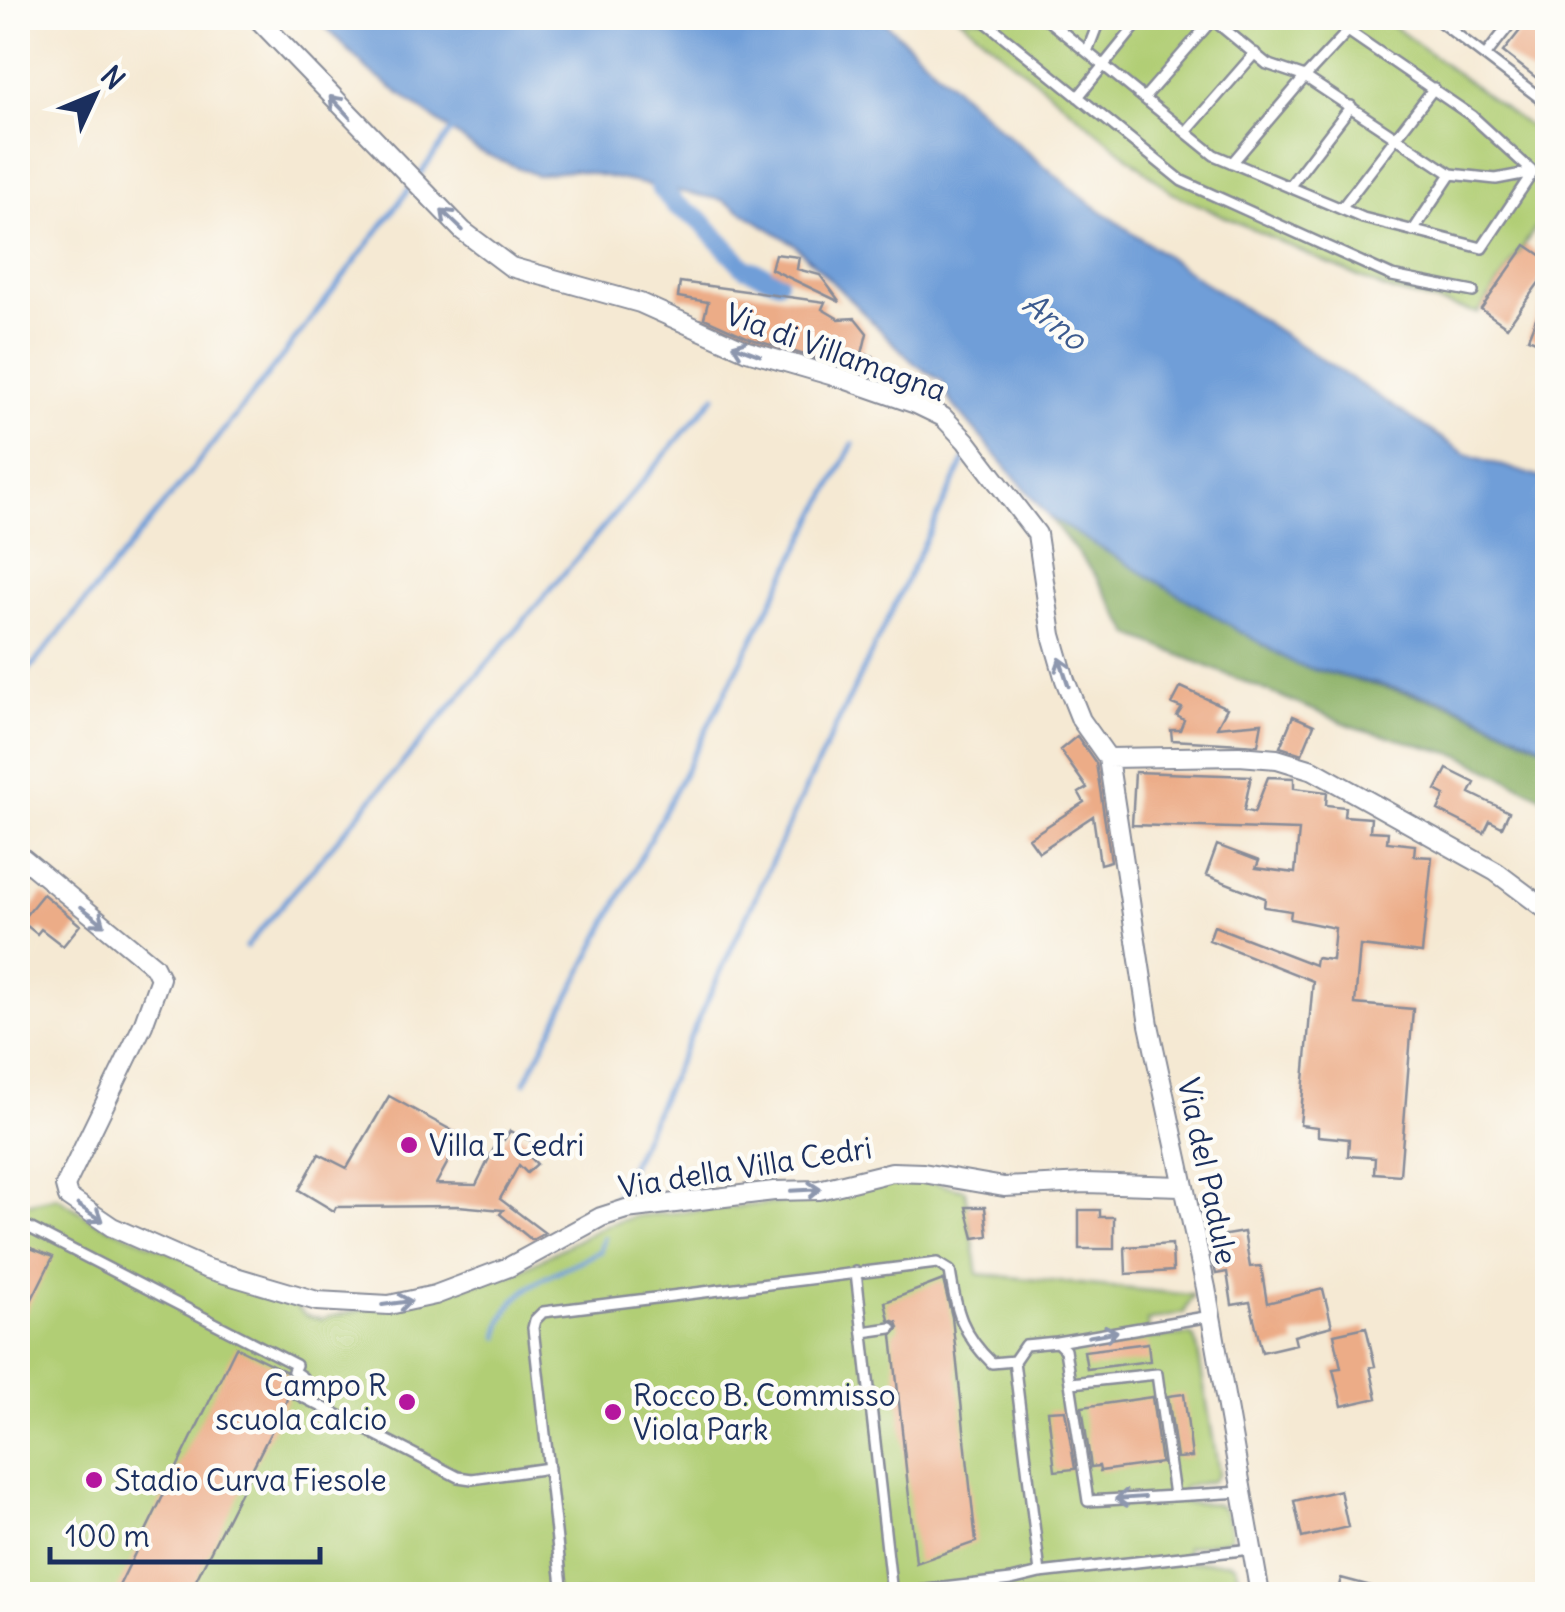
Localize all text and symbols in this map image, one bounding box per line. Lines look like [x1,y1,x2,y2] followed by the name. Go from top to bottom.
[45,45,145,145] north arrow
[93,58,133,97] text: N
[328,95,352,119] one-way arrow
[441,209,465,233] one-way arrow
[1015,283,1097,360] water label: Arno
[721,294,951,410] street label: Via di Villamagna
[731,339,762,357] one-way arrow
[1053,657,1071,689] one-way arrow
[79,905,106,926] one-way arrow
[1170,1074,1246,1268] street label: Via del Padule
[429,1126,584,1164] place label: Villa I Cedri
[616,1128,874,1206] street label: Via della Villa Cedri
[398,1134,420,1156] marker: Villa I Cedri
[789,1180,821,1199] one-way arrow
[76,1202,103,1223] one-way arrow
[380,1293,412,1311] one-way arrow
[1086,1324,1118,1343] one-way arrow
[215,1366,387,1438] place label: Campo R scuola calcio
[633,1376,896,1448] place label: Rocco B. Commisso Viola Park
[396,1391,418,1413] marker: Campo R scuola calcio
[602,1401,624,1423] marker: Rocco B. Commisso Viola Park
[114,1461,387,1499] place label: Stadio Curva Fiesole
[83,1469,105,1491] marker: Stadio Curva Fiesole
[1114,1489,1147,1508] one-way arrow
[50,1502,320,1564] scale bar
[65,1517,150,1555] text: 100 m

